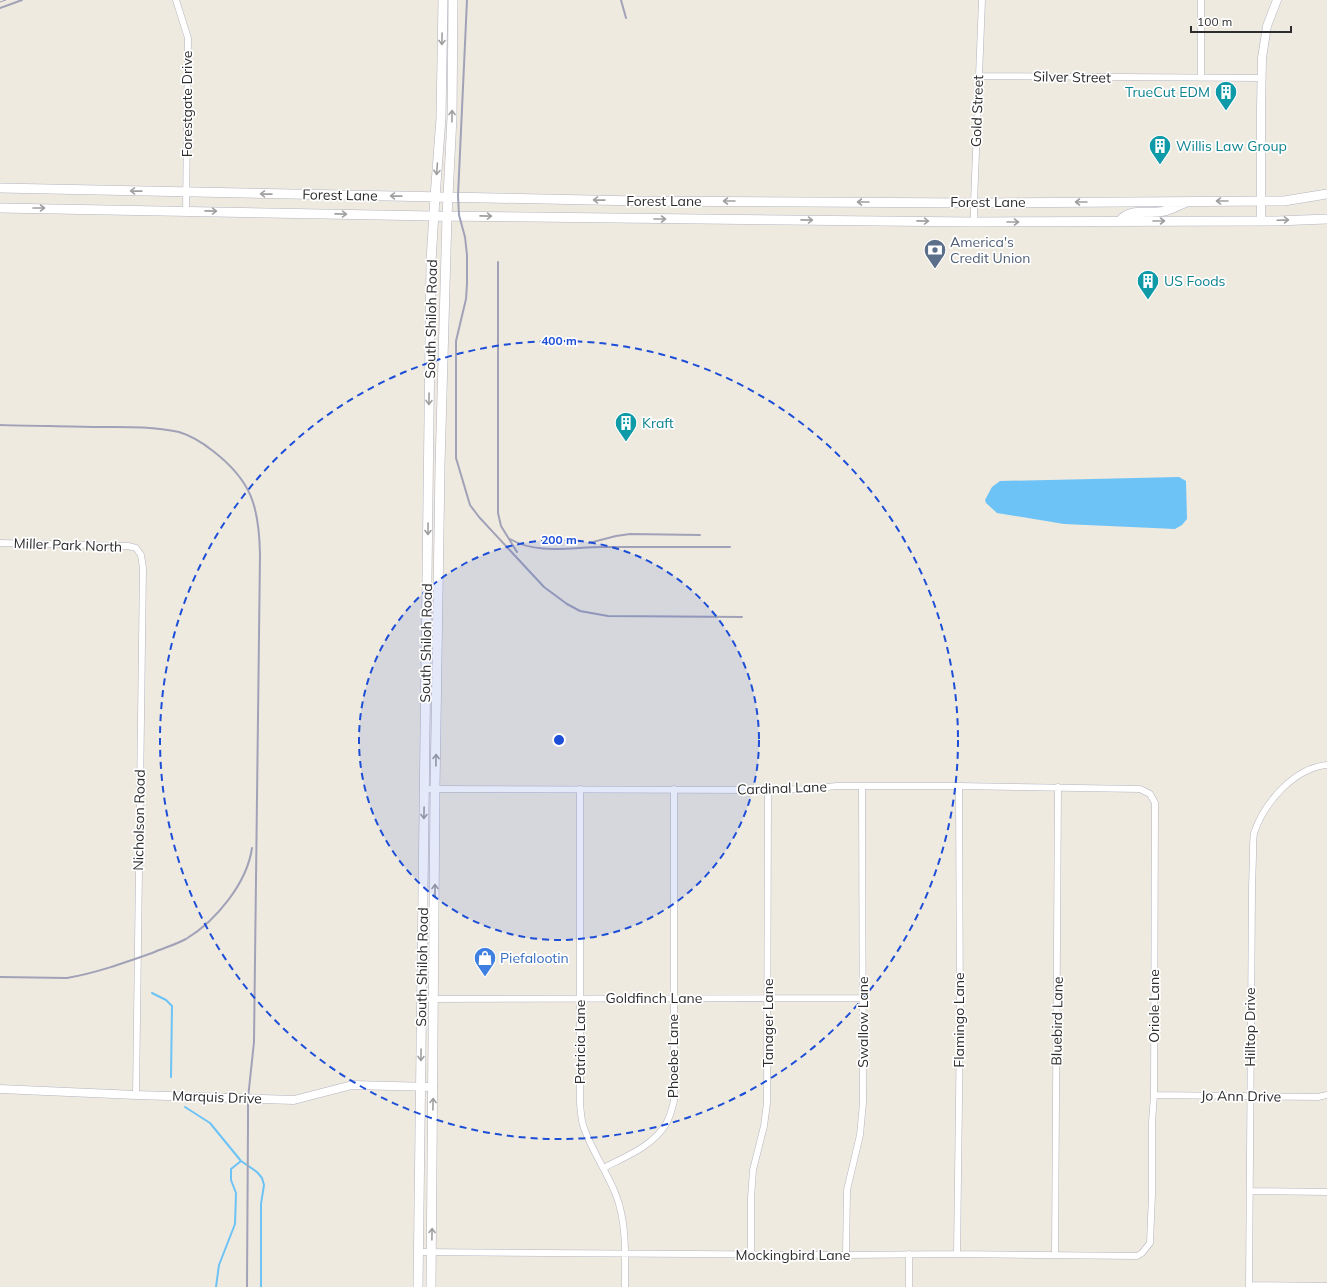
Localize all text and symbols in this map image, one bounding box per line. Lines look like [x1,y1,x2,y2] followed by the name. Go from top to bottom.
[1191,8,1291,34] scale bar
[1197,14,1232,29] text: 100 m
[438,32,446,45] one-way arrow
[178,51,196,157] street label: Forestgate Drive
[1033,67,1111,87] street label: Silver Street
[967,74,987,147] street label: Gold Street
[1213,79,1239,112] building icon: TrueCut EDM
[1125,83,1210,101] place label: TrueCut EDM
[448,110,456,123] one-way arrow
[1147,133,1173,166] building icon: Willis Law Group
[1176,137,1287,155] place label: Willis Law Group
[433,162,440,175] one-way arrow
[302,185,378,205] street label: Forest Lane
[130,187,143,195] one-way arrow
[260,190,273,198] one-way arrow
[390,192,403,200] one-way arrow
[626,192,702,210] street label: Forest Lane
[950,193,1026,211] street label: Forest Lane
[593,196,606,204] one-way arrow
[723,197,736,205] one-way arrow
[1216,197,1229,205] one-way arrow
[857,198,870,206] one-way arrow
[1075,198,1088,206] one-way arrow
[32,205,45,212] one-way arrow
[204,207,217,215] one-way arrow
[334,210,347,218] one-way arrow
[479,212,492,220] one-way arrow
[653,215,666,223] one-way arrow
[800,216,813,224] one-way arrow
[916,217,929,225] one-way arrow
[1152,217,1165,225] one-way arrow
[1276,217,1289,224] one-way arrow
[1006,218,1019,226] one-way arrow
[950,233,1030,267] place label: America's Credit Union
[922,237,948,270] bank icon: America's Credit Union
[421,259,441,379] street label: South Shiloh Road
[1135,268,1161,301] building icon: US Foods
[1164,272,1226,290] place label: US Foods
[541,333,577,348] text: 400 m
[426,392,433,405] one-way arrow
[613,410,639,443] building icon: Kraft
[642,414,674,432] place label: Kraft
[424,522,432,535] one-way arrow
[541,532,577,547] text: 200 m
[13,534,123,556] street label: Miller Park North
[416,583,436,703] street label: South Shiloh Road
[552,733,566,747] centre of rings
[432,754,439,767] one-way arrow
[129,769,149,871] street label: Nicholson Road
[737,777,827,799] street label: Cardinal Lane
[420,806,428,819] one-way arrow
[431,884,439,897] one-way arrow
[412,907,432,1027] street label: South Shiloh Road
[472,945,498,978] shop icon: Piefalootin
[500,949,569,967] place label: Piefalootin
[1145,969,1163,1043] street label: Oriole Lane
[950,972,968,1068] street label: Flamingo Lane
[854,976,872,1068] street label: Swallow Lane
[1047,976,1067,1066] street label: Bluebird Lane
[759,978,777,1068] street label: Tanager Lane
[1241,987,1259,1067] street label: Hilltop Drive
[606,989,702,1007] street label: Goldfinch Lane
[571,1000,589,1084] street label: Patricia Lane
[664,1014,682,1098] street label: Phoebe Lane
[417,1048,424,1061] one-way arrow
[172,1086,262,1108] street label: Marquis Drive
[1201,1086,1281,1106] street label: Jo Ann Drive
[429,1098,437,1111] one-way arrow
[428,1228,435,1241] one-way arrow
[736,1246,850,1264] street label: Mockingbird Lane

